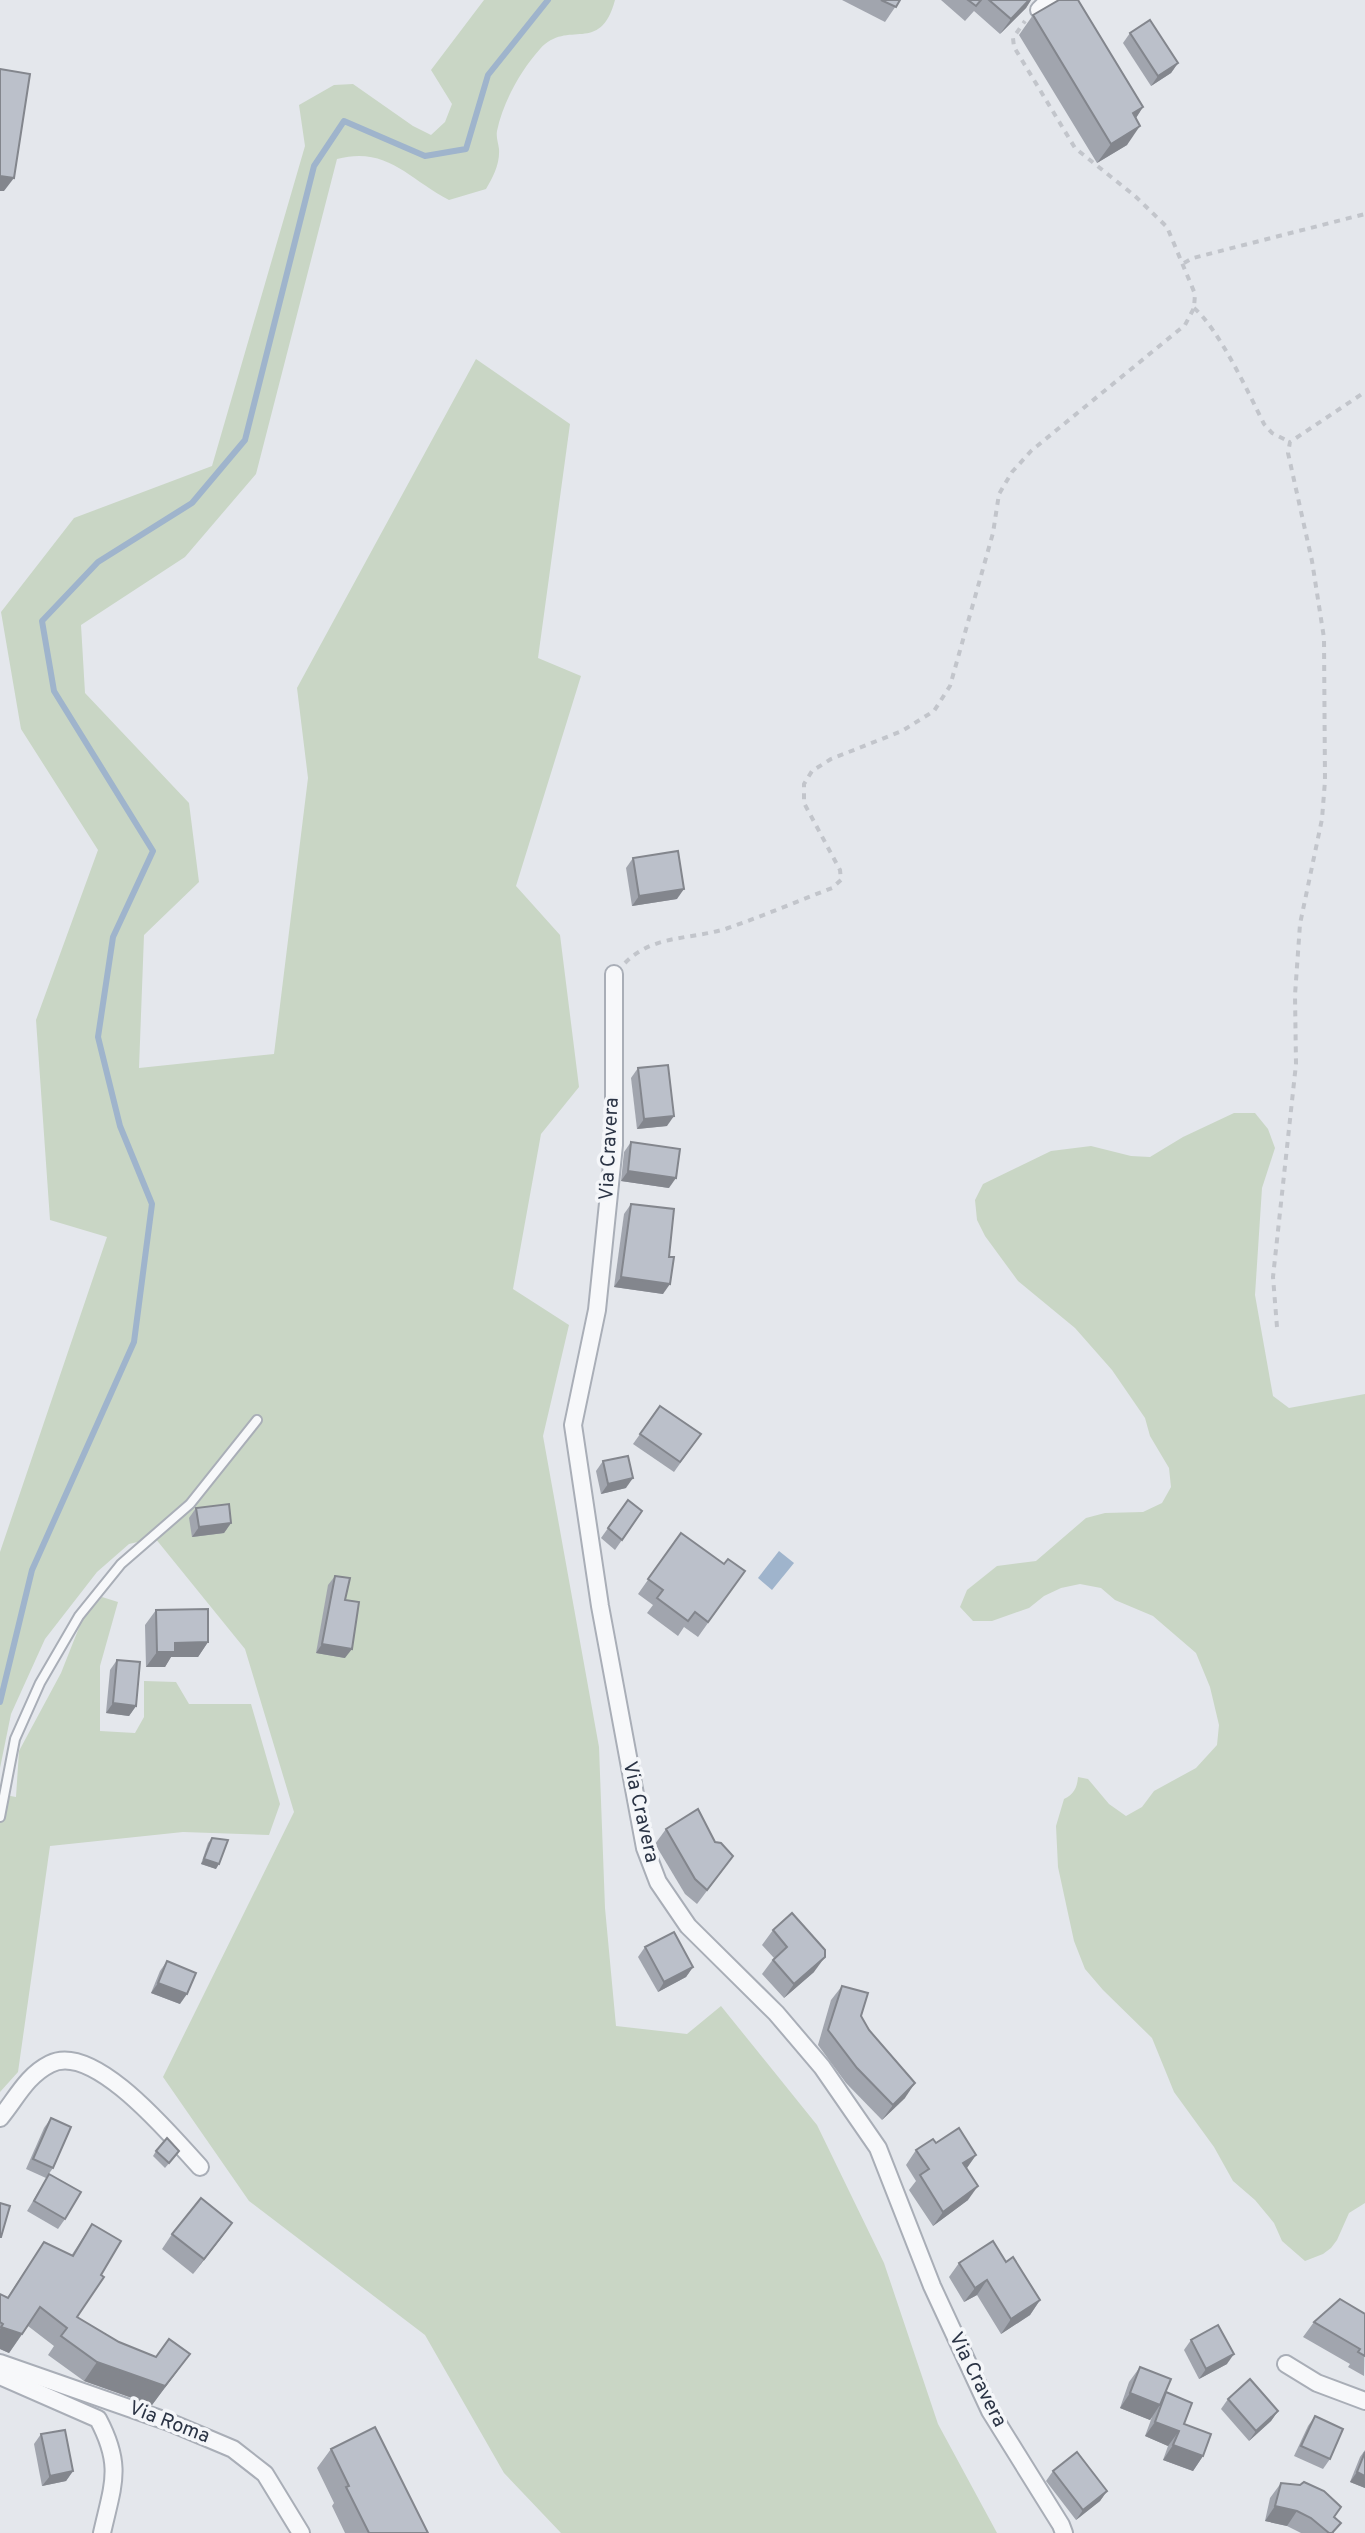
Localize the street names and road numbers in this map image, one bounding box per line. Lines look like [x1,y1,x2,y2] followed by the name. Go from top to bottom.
[594,1097,626,1201] street label: Via Cravera
[616,1759,664,1865] street label: Via Cravera
[942,2328,1012,2432] street label: Via Cravera
[125,2396,213,2450] street label: Via Roma

